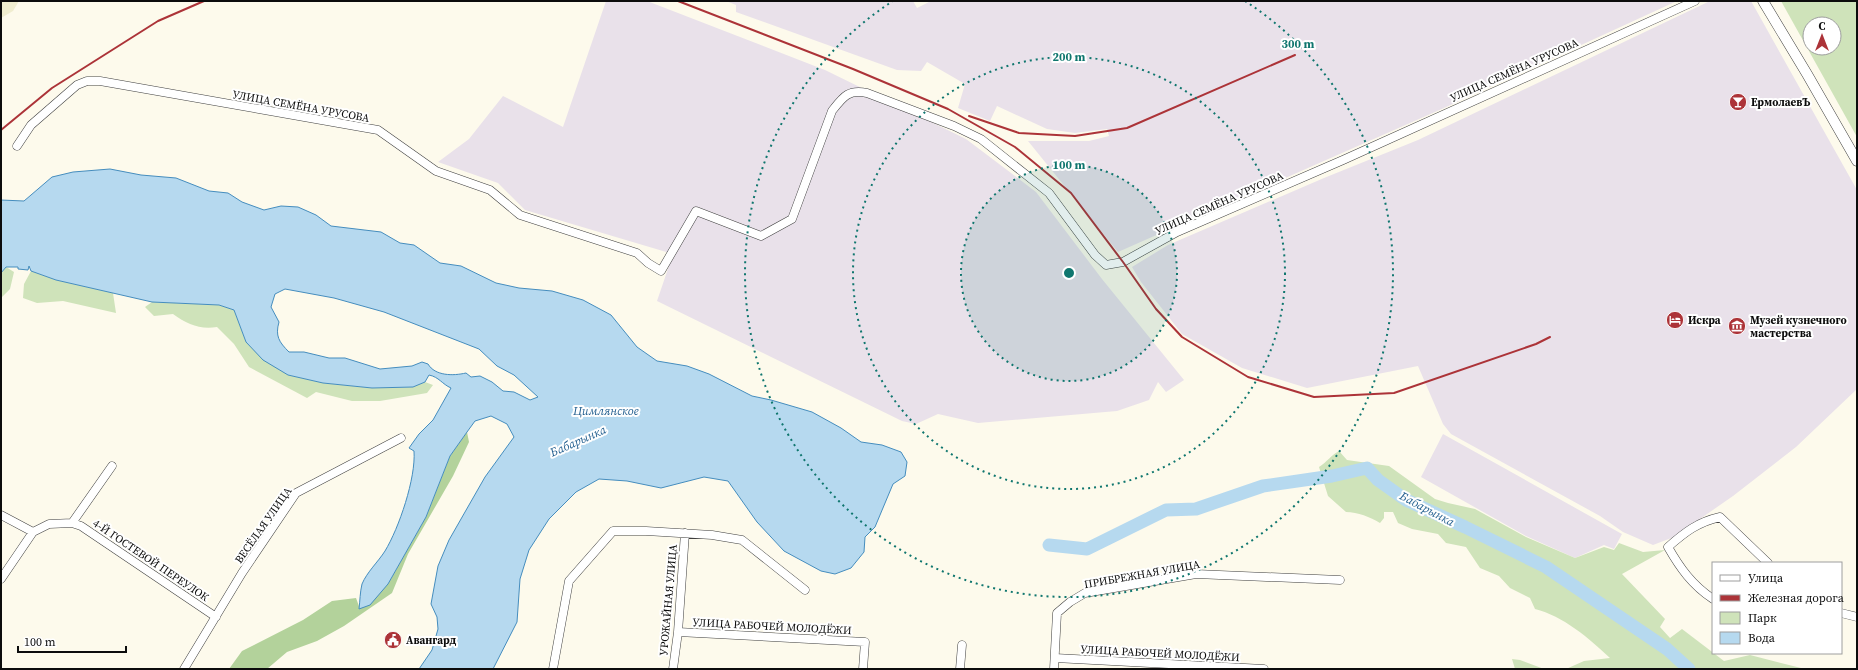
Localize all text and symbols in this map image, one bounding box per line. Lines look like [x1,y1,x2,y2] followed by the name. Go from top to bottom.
[1802,16,1842,56] north arrow
[1819,19,1826,34] text: С
[1448,35,1581,106] street label: УЛИЦА СЕМЁНА УРУСОВА
[1282,36,1315,52] text: 300 m
[1053,49,1086,65] text: 200 m
[231,87,371,126] street label: УЛИЦА СЕМЁНА УРУСОВА
[1728,92,1748,112] bar icon: ЕрмолаевЪ
[1751,95,1810,110] place label: ЕрмолаевЪ
[1053,157,1086,173] text: 100 m
[1153,168,1286,239] street label: УЛИЦА СЕМЁНА УРУСОВА
[1062,266,1076,280] centre of rings
[1665,310,1685,330] hotel icon: Искра
[1688,313,1721,328] place label: Искра
[1750,313,1847,341] place label: Музей кузнечного мастерства
[1727,316,1747,336] museum icon: Музей кузнечного мастерства
[572,403,639,419] water label: Цимлянское
[547,421,609,461] water label: Бабарынка
[231,484,296,566] street label: ВЕСЁЛАЯ УЛИЦА
[1396,487,1458,530] water label: Бабарынка
[90,516,212,605] street label: 4-Й ГОСТЕВОЙ ПЕРЕУЛОК
[656,543,681,656] street label: УРОЖАЙНАЯ УЛИЦА
[1083,557,1202,592] street label: ПРИБРЕЖНАЯ УЛИЦА
[1712,562,1842,654] legend
[1748,570,1784,586] text: Улица
[1748,590,1845,606] text: Железная дорога
[1748,610,1777,626] text: Парк
[692,615,852,638] street label: УЛИЦА РАБОЧЕЙ МОЛОДЁЖИ
[18,628,126,654] scale bar
[383,630,403,650] public building icon: Авангард
[1748,630,1776,646] text: Вода
[406,633,456,648] place label: Авангард
[24,634,56,650] text: 100 m
[1080,642,1240,665] street label: УЛИЦА РАБОЧЕЙ МОЛОДЁЖИ

